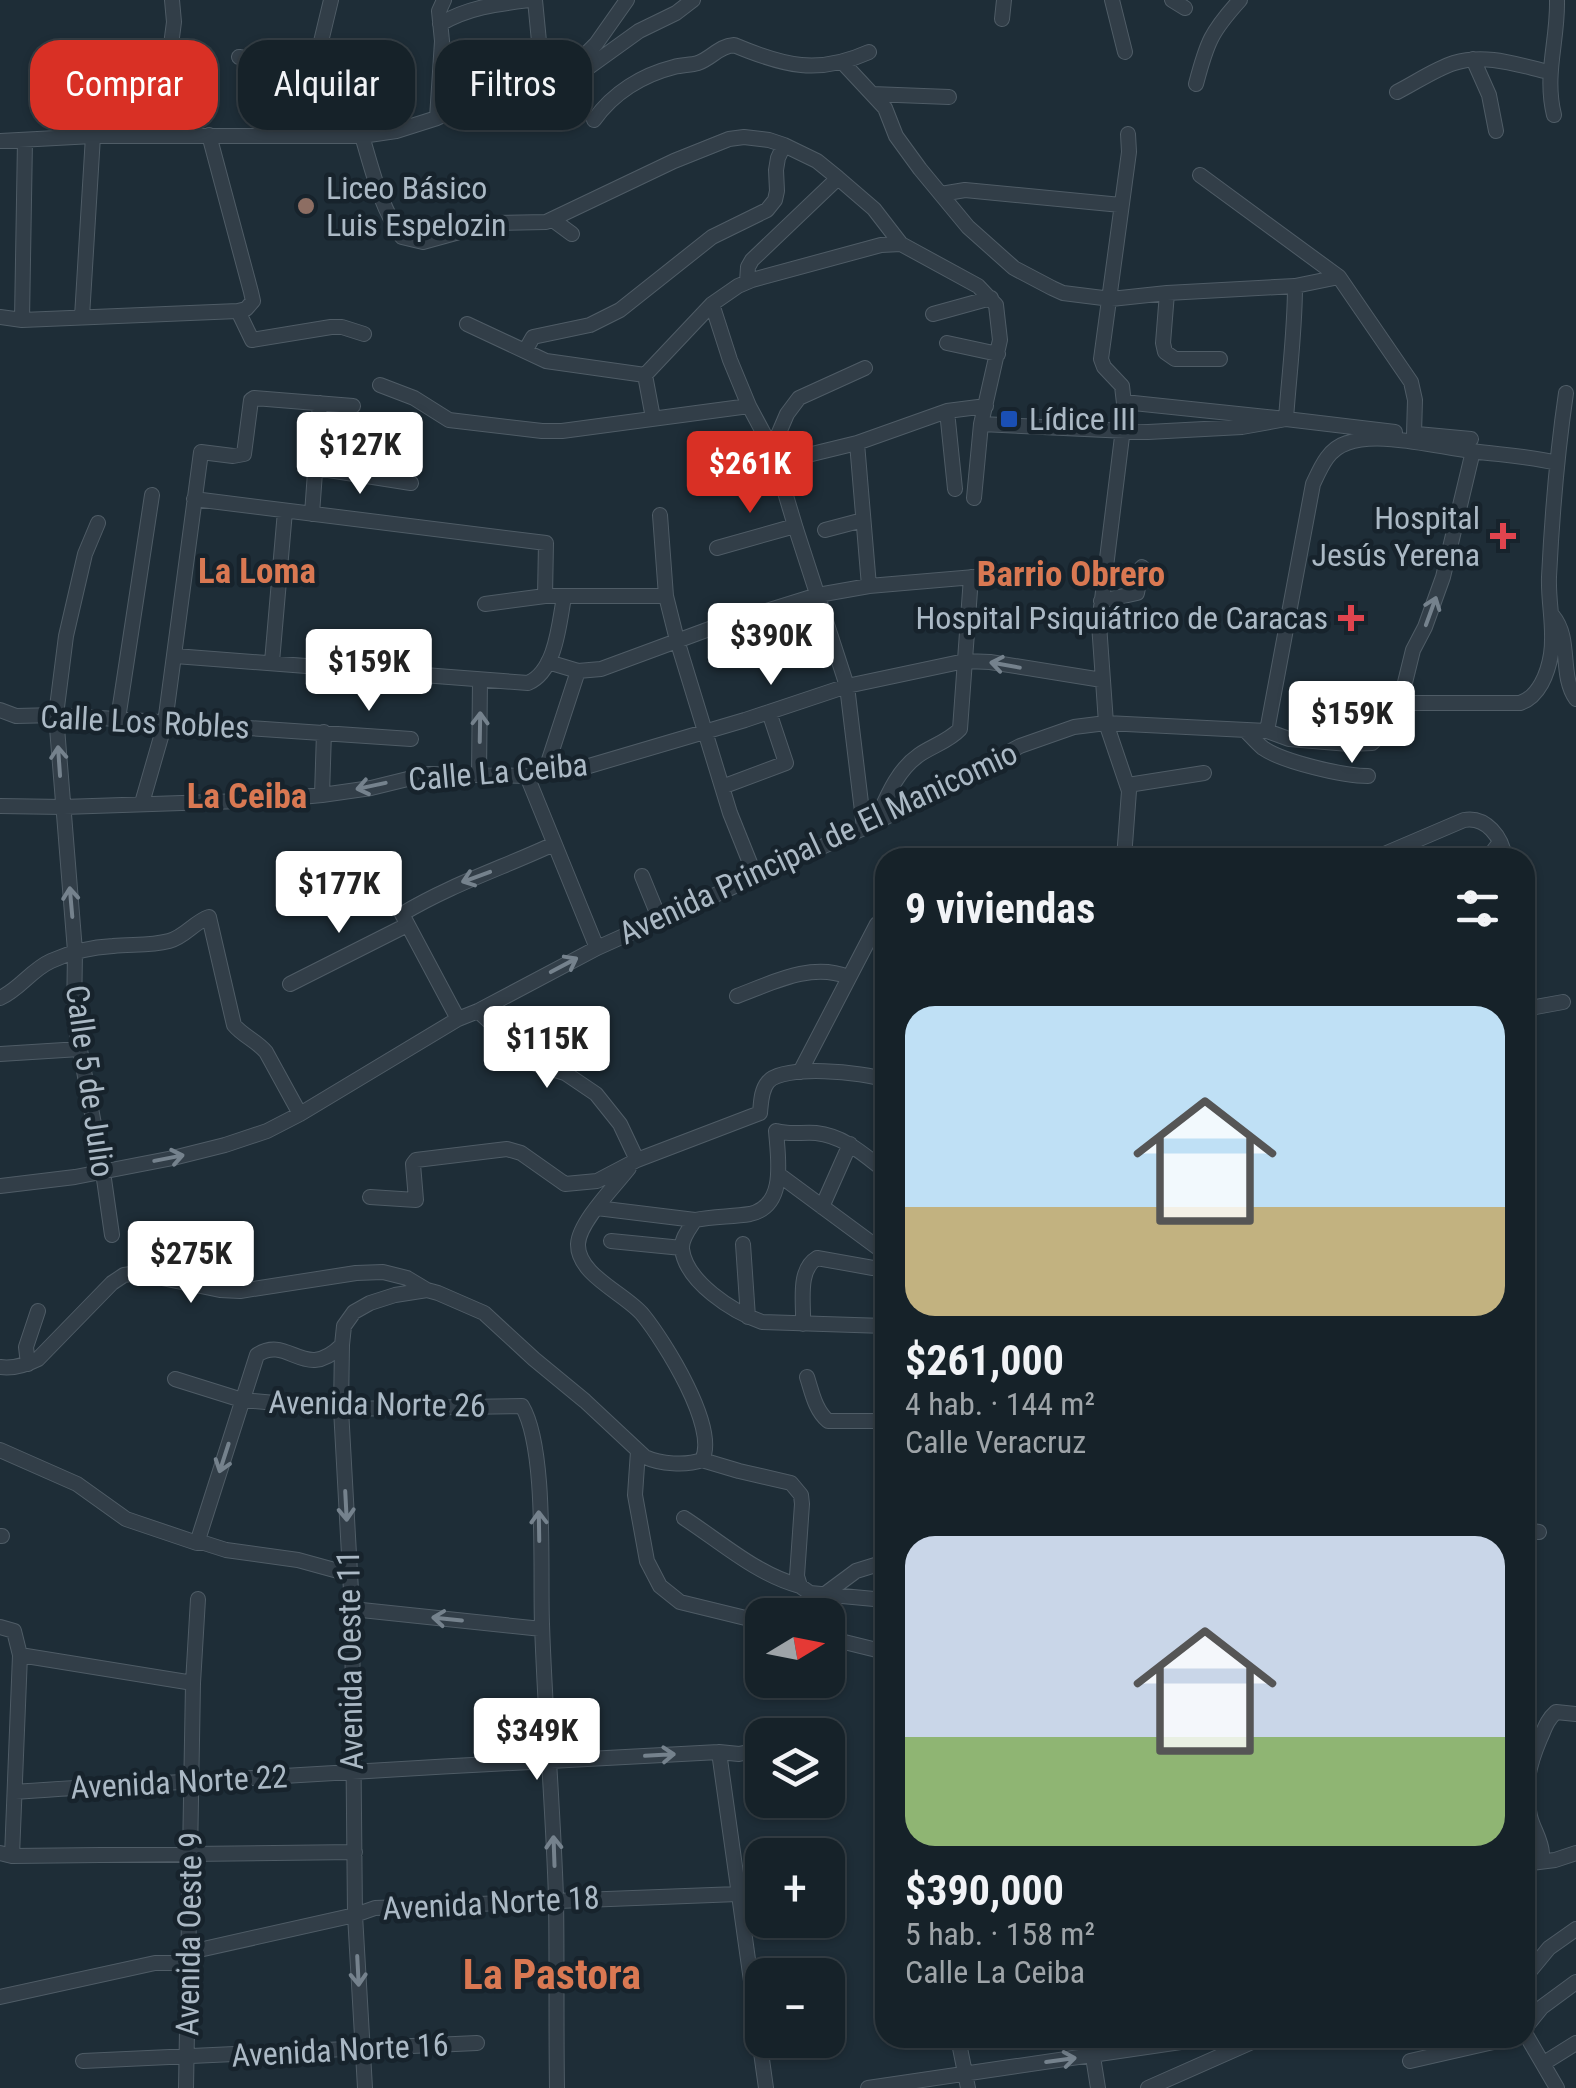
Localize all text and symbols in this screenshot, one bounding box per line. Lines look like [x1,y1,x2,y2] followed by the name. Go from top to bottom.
[30,40,218,130] chip: Comprar
[238,40,415,130] chip: Alquilar
[435,40,592,130] chip: Filtros
[326,169,507,244] place label: Liceo Básico Luis Espelozin
[295,195,317,217] marker: Liceo Básico Luis Espelozin
[1029,400,1136,438] place label: Lídice III
[998,408,1020,430] marker: Lídice III
[290,412,430,497] pin: $127K
[319,425,401,463] text: $127K
[680,431,820,516] pin: $261K
[709,444,791,482] text: $261K
[1311,499,1480,574] place label: Hospital Jesús Yerena
[1490,523,1516,549] marker: Hospital Jesús Yerena
[198,551,316,592] district label: La Loma
[977,554,1165,595] district label: Barrio Obrero
[1423,595,1441,627] one-way arrow
[915,599,1328,637] place label: Hospital Psiquiátrico de Caracas
[701,603,841,688] pin: $390K
[1338,605,1364,631] marker: Hospital Psiquiátrico de Caracas
[730,616,812,654] text: $390K
[299,629,439,714] pin: $159K
[328,642,410,680] text: $159K
[990,655,1022,674] one-way arrow
[1282,681,1422,766] pin: $159K
[1311,694,1393,732] text: $159K
[39,698,251,746] street label: Calle Los Robles
[470,712,490,744] one-way arrow
[613,734,1023,952] street label: Avenida Principal de El Manicomio
[407,745,589,799] street label: Calle La Ceiba
[50,746,69,778] one-way arrow
[187,776,307,817] district label: La Ceiba
[356,778,388,797] one-way arrow
[269,851,409,936] pin: $177K
[298,864,380,902] text: $177K
[462,869,493,887] one-way arrow
[1450,881,1505,936] icon: filters
[905,884,1095,933] text: 9 viviendas
[61,886,80,918] one-way arrow
[548,955,578,974] one-way arrow
[58,983,122,1179] street label: Calle 5 de Julio
[477,1006,617,1091] pin: $115K
[506,1019,588,1057] text: $115K
[1115,1071,1295,1251] icon: home
[152,1148,184,1167] one-way arrow
[121,1221,261,1306] pin: $275K
[150,1234,232,1272] text: $275K
[905,1336,1064,1385] text: $261,000
[268,1383,486,1425] street label: Avenida Norte 26
[905,1385,1095,1423] text: 4 hab. · 144 m²
[905,1423,1086,1461] text: Calle Veracruz
[213,1441,231,1473] one-way arrow
[337,1490,356,1522] one-way arrow
[530,1510,549,1542] one-way arrow
[329,1550,371,1770] street label: Avenida Oeste 11
[745,1598,845,1698] north arrow
[745,1598,845,2058] map controls
[1115,1601,1295,1781] icon: home
[431,1609,463,1628] one-way arrow
[467,1698,607,1783] pin: $349K
[496,1711,578,1749] text: $349K
[745,1718,845,1818] button: layers
[643,1745,675,1764] one-way arrow
[69,1757,289,1807] street label: Avenida Norte 22
[168,1832,210,2036] street label: Avenida Oeste 9
[544,1835,563,1867] one-way arrow
[745,1838,845,1938] button: +
[905,1866,1064,1915] text: $390,000
[381,1878,601,1928] street label: Avenida Norte 18
[905,1915,1095,1953] text: 5 hab. · 158 m²
[463,1950,641,1999] district label: La Pastora
[905,1953,1085,1991] text: Calle La Ceiba
[349,1954,368,1986] one-way arrow
[745,1958,845,2058] button: −
[230,2025,450,2075] street label: Avenida Norte 16
[1044,2051,1076,2069] one-way arrow

